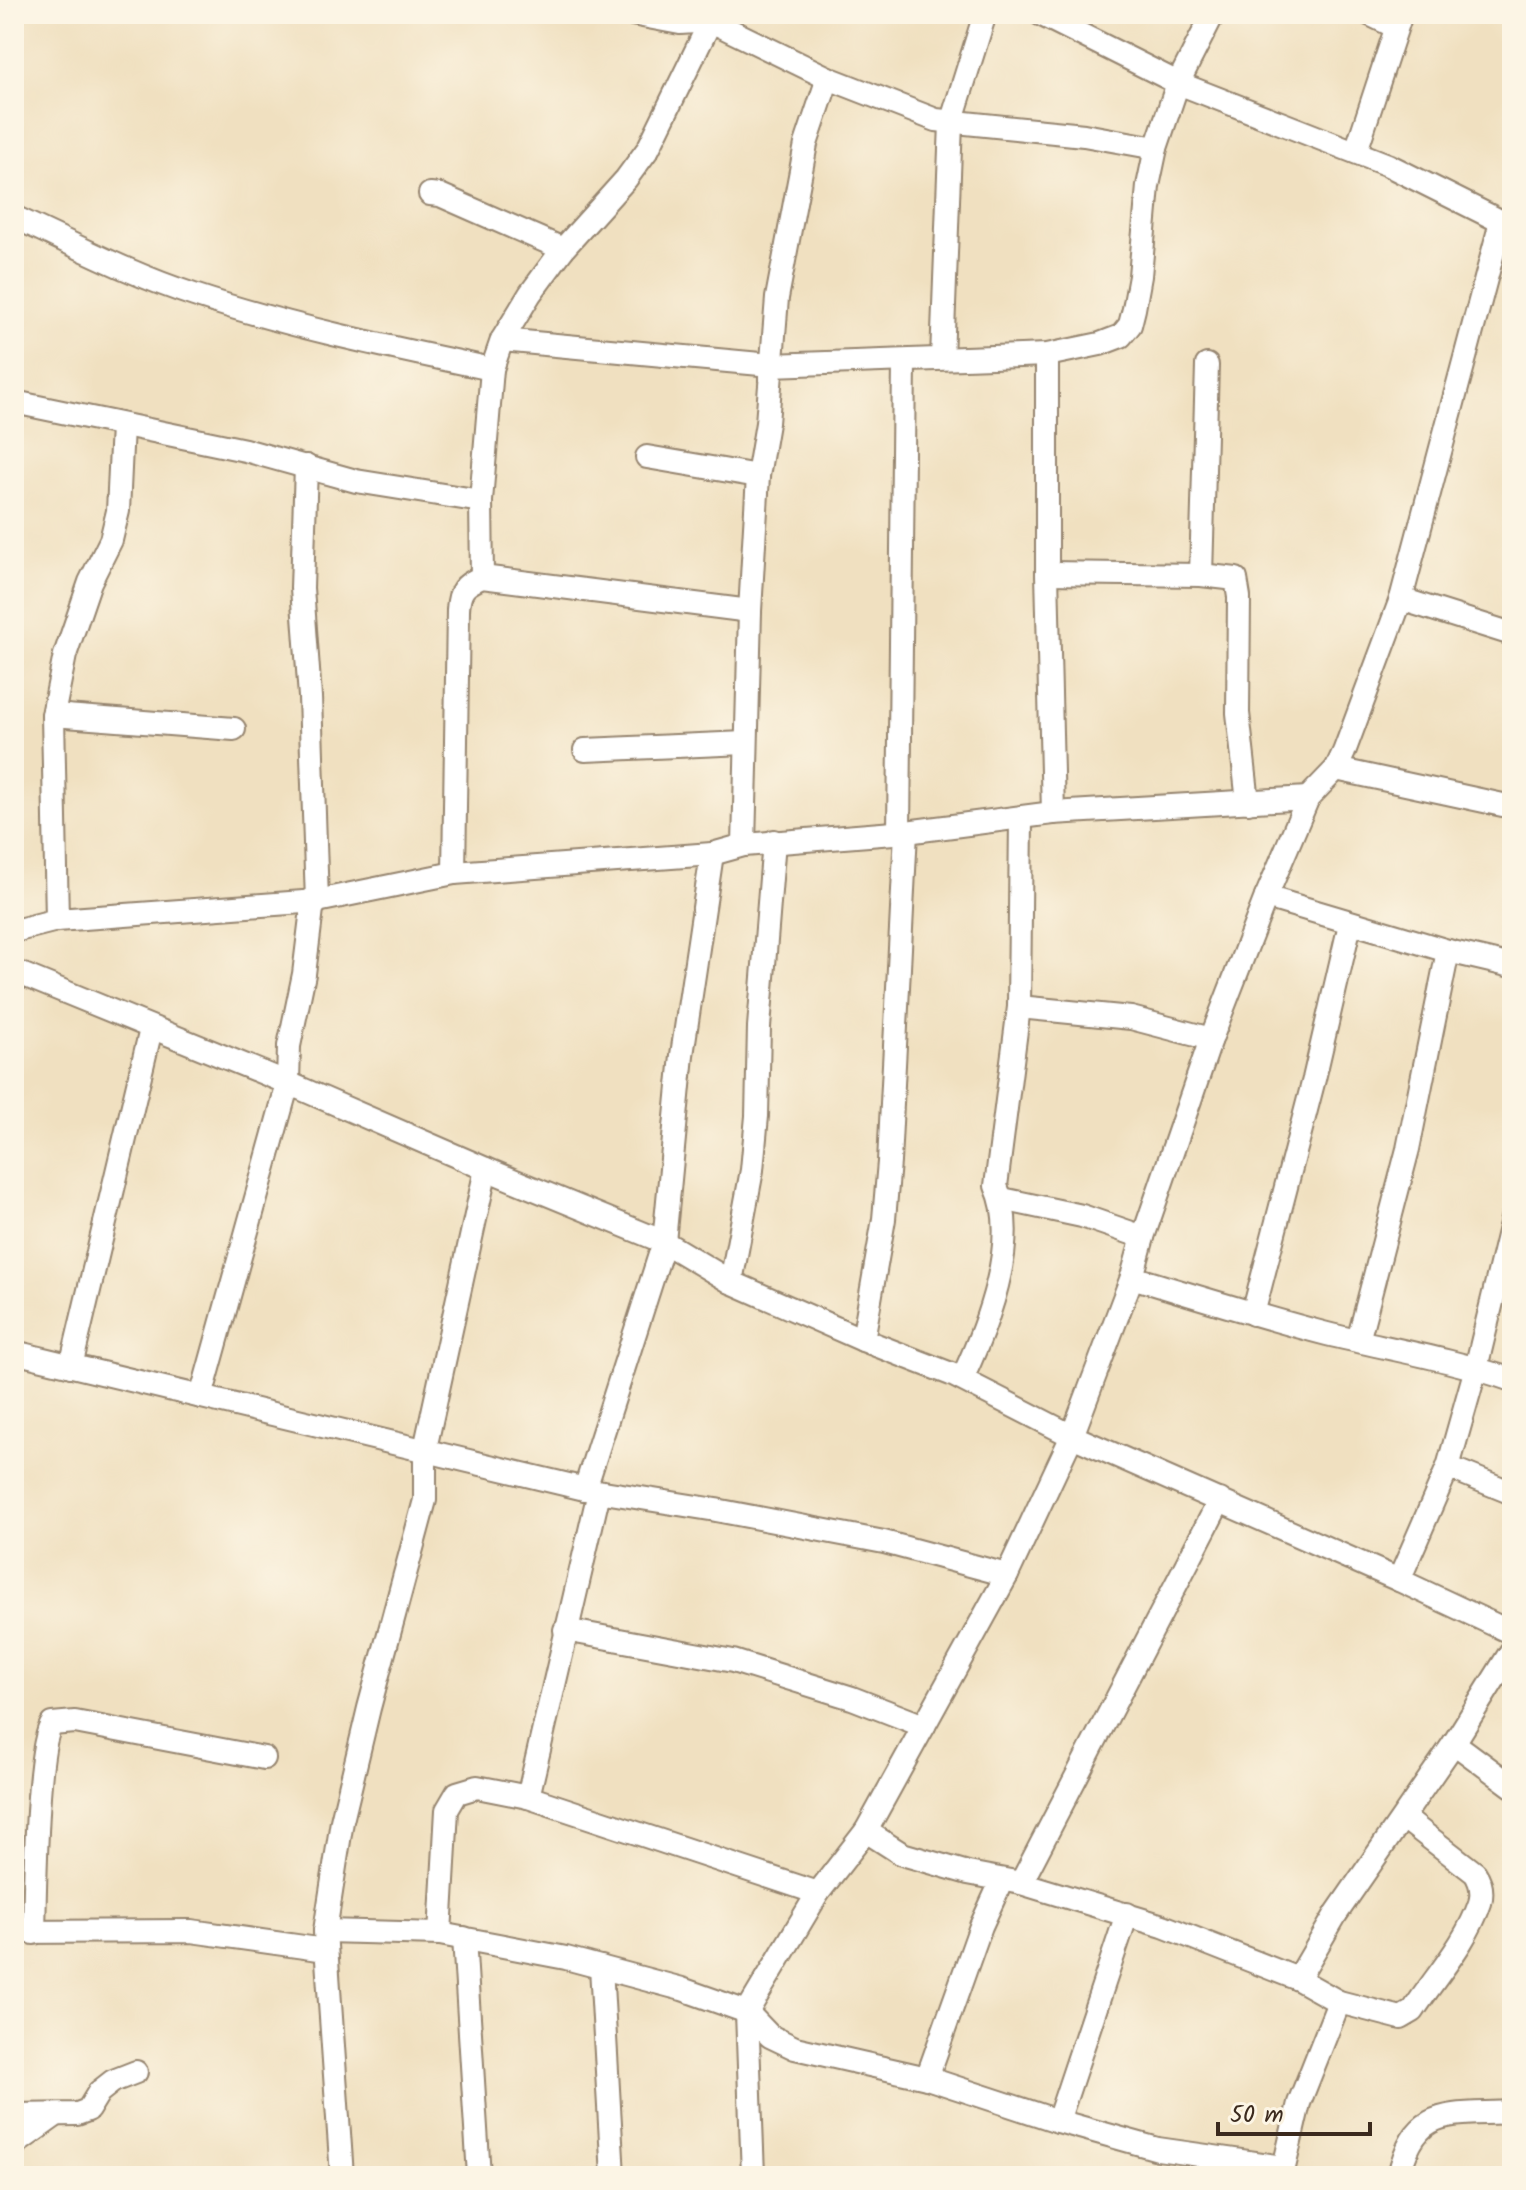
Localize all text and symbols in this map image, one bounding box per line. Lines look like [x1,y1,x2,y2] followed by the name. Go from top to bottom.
[1218,2086,1370,2136] scale bar
[1230,2096,1284,2135] text: 50 m

